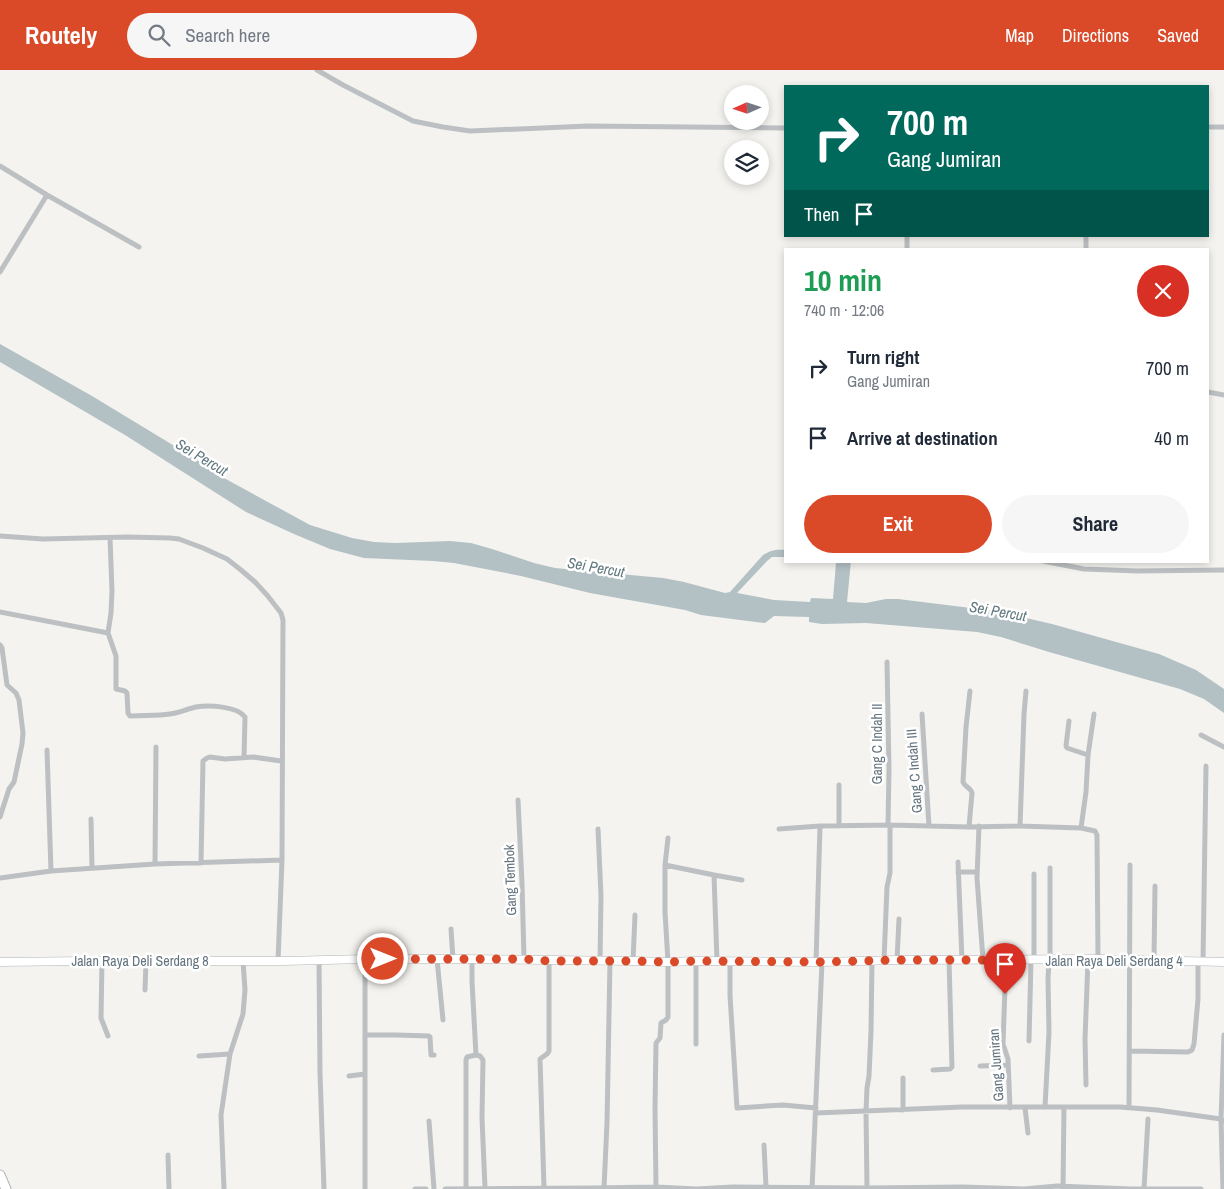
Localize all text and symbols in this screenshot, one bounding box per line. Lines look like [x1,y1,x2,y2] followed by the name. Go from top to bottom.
[127,13,477,58] search box
[25,19,97,51] text: Routely
[145,21,173,49] icon: search
[185,22,270,48] text: Search here
[1005,23,1034,48] text: Map
[1062,23,1129,48] text: Directions
[1157,23,1199,48] text: Saved
[724,85,769,130] north arrow
[724,85,769,185] map controls
[887,99,968,146] text: 700 m
[804,105,869,170] icon: right
[724,140,769,185] button: layers
[887,144,1001,174] text: Gang Jumiran
[850,200,878,228] icon: arrive
[804,201,840,227] text: Then
[804,260,882,300] text: 10 min
[1137,265,1189,317] button: close
[804,299,884,321] text: 740 m · 12:06
[847,344,919,370] text: Turn right
[804,354,832,382] icon: right
[1146,355,1189,381] text: 700 m
[847,370,930,392] text: Gang Jumiran
[804,424,832,452] icon: arrive
[847,425,998,451] text: Arrive at destination
[1154,425,1189,451] text: 40 m
[172,433,233,481] water label: Sei Percut
[804,495,992,553] button: Exit
[1002,495,1189,553] button: Share
[566,552,627,582] water label: Sei Percut
[968,596,1029,626] water label: Sei Percut
[868,703,886,785] street label: Gang C Indah II
[902,728,926,814] street label: Gang C Indah III
[500,844,520,916] street label: Gang Tembok
[356,932,408,984] position arrow
[984,943,1026,994] pin
[991,950,1019,978] icon: arrive
[71,952,209,970] street label: Jalan Raya Deli Serdang 8
[1045,952,1183,970] street label: Jalan Raya Deli Serdang 4
[984,1028,1008,1102] street label: Gang Jumiran

